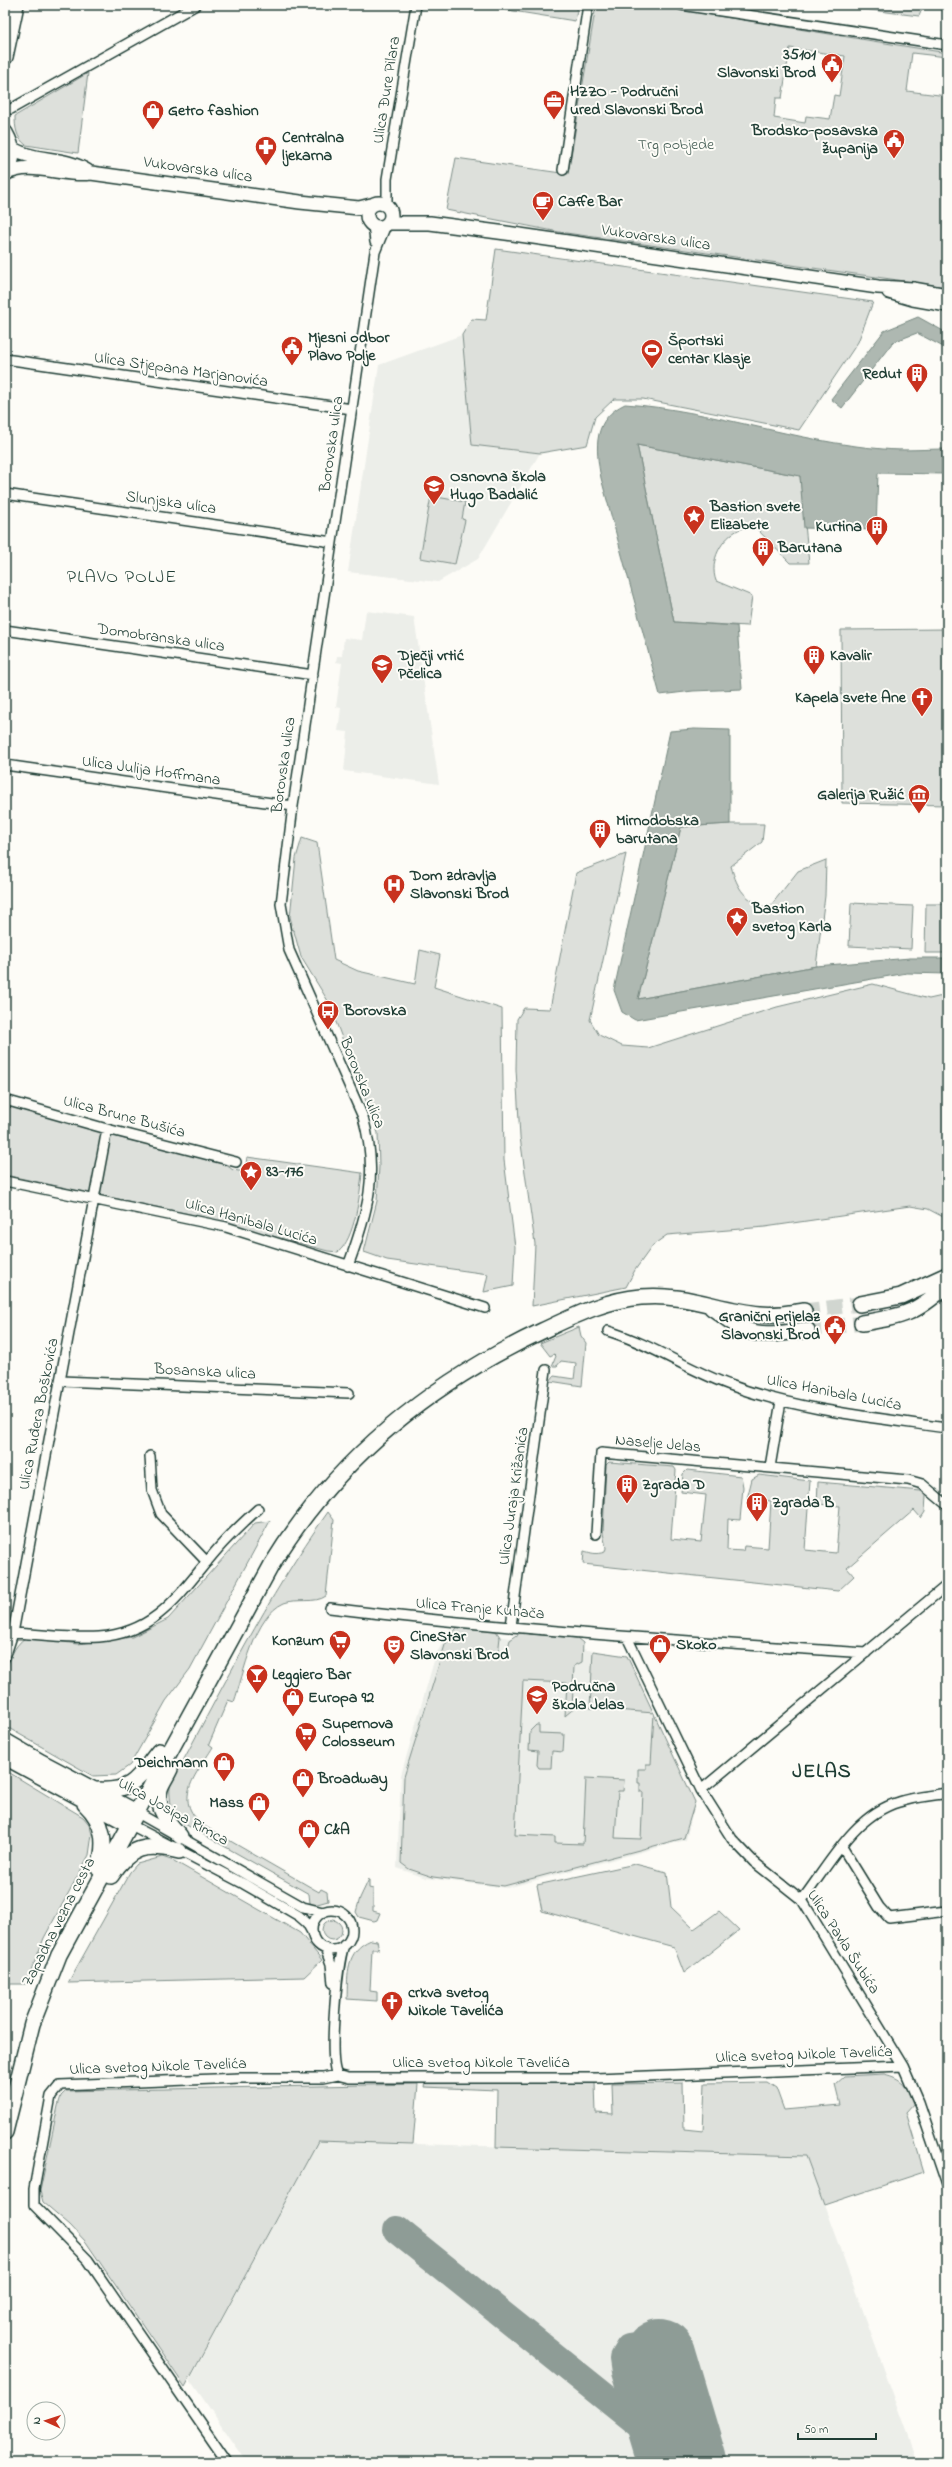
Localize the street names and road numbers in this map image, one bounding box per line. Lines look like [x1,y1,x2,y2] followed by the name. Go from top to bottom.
[367,35,407,145] street label: Ulica Đure Pilara
[141,150,254,190] street label: Vukovarska ulica
[599,218,712,258] street label: Vukovarska ulica
[92,346,270,394] street label: Ulica Stjepana Marjanovića
[313,394,351,495] street label: Borovska ulica
[124,485,218,521] street label: Slunjska ulica
[95,617,226,659] street label: Domobranska ulica
[265,715,303,816] street label: Borovska ulica
[80,749,222,793] street label: Ulica Julija Hoffmana
[332,1033,391,1132] street label: Borovska ulica
[60,1089,188,1145] street label: Ulica Brune Bušića
[182,1192,320,1252] street label: Ulica Hanibala Lucića
[12,1336,66,1492] street label: Ulica Ruđera Boškovića
[152,1357,257,1387] street label: Bosanska ulica
[764,1368,904,1418] street label: Ulica Hanibala Lucića
[492,1425,536,1567] street label: Ulica Juraja Križanića
[614,1428,702,1460] street label: Naselje Jelas
[415,1591,545,1627] street label: Ulica Franje Kuhača
[113,1771,233,1853] street label: Ulica Josipa Rimca
[16,1853,102,1991] street label: Zapadna vezna cesta
[800,1885,886,1999] street label: Ulica Pavla Šubića
[715,2040,893,2070] street label: Ulica svetog Nikole Tavelića
[392,2051,570,2075] street label: Ulica svetog Nikole Tavelića
[69,2052,247,2082] street label: Ulica svetog Nikole Tavelića

